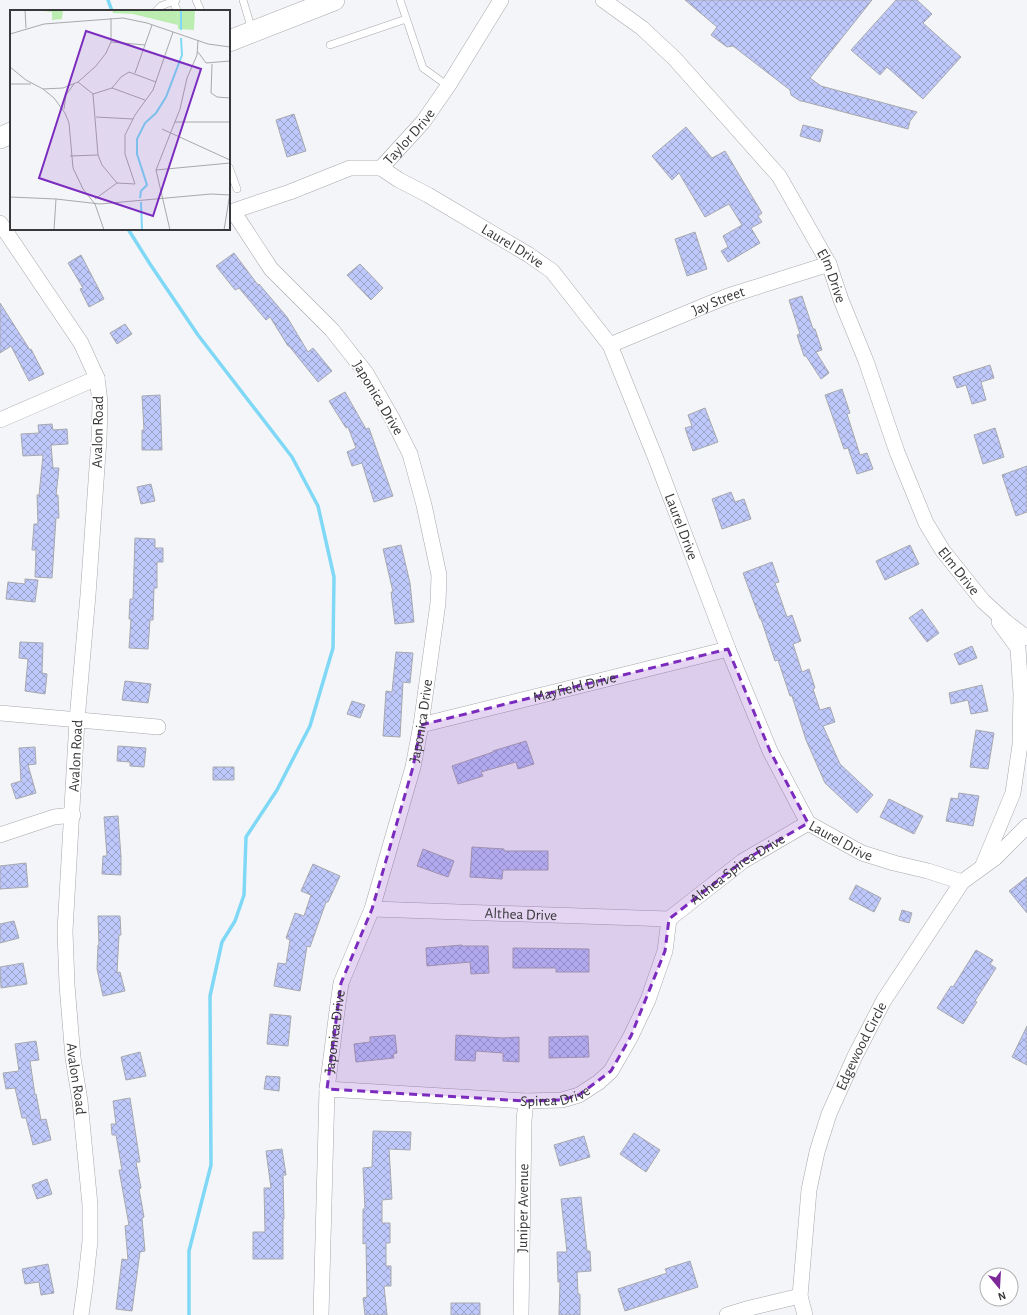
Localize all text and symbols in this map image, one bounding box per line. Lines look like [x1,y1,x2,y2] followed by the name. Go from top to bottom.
[10,10,230,230] inset map
[381,106,437,167] street label: Taylor Drive
[479,221,547,270] street label: Laurel Drive
[814,246,849,305] street label: Elm Drive
[690,284,747,318] street label: Jay Street
[350,358,406,438] street label: Japonica Drive
[90,395,106,468] street label: Avalon Road
[662,491,701,562] street label: Laurel Drive
[935,544,983,598] street label: Elm Drive
[531,669,618,705] street label: Mayfield Drive
[407,678,435,763] street label: Japonica Drive
[67,719,85,793] street label: Avalon Road
[806,818,874,863] street label: Laurel Drive
[687,831,787,907] street label: Althea Spirea Drive
[484,905,558,923] street label: Althea Drive
[322,989,347,1074] street label: Japonica Drive
[833,999,889,1092] street label: Edgewood Circle
[64,1042,89,1116] street label: Avalon Road
[520,1083,593,1109] street label: Spirea Drive
[514,1163,531,1253] street label: Juniper Avenue
[979,1267,1019,1307] north arrow
[997,1290,1007,1302] text: N

